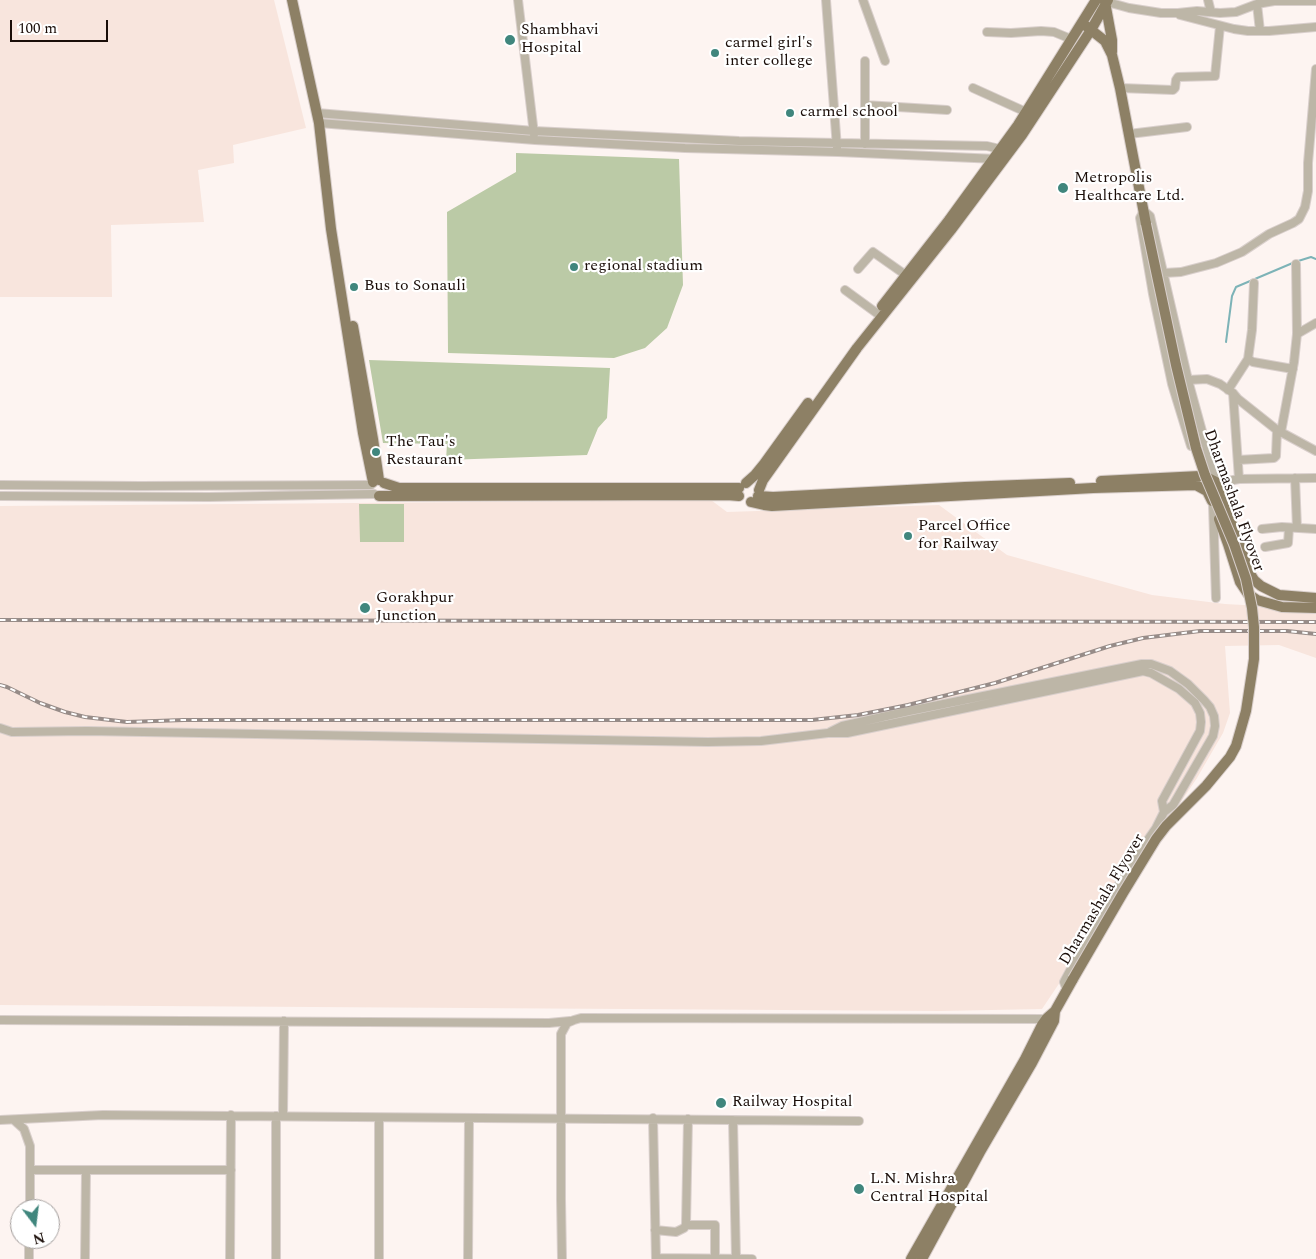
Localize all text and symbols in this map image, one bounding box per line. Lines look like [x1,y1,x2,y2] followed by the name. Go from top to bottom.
[12,10,110,42] scale bar
[18,17,57,40] text: 100 m
[521,21,599,59] place label: Shambhavi Hospital
[503,33,517,47] marker: Shambhavi Hospital
[725,34,813,72] place label: carmel girl's inter college
[709,47,721,59] marker: carmel girl's inter college
[800,103,898,123] place label: carmel school
[784,107,796,119] marker: carmel school
[1074,169,1185,207] place label: Metropolis Healthcare Ltd.
[1056,181,1070,195] marker: Metropolis Healthcare Ltd.
[584,257,703,277] place label: regional stadium
[568,261,580,273] marker: regional stadium
[364,277,466,297] place label: Bus to Sonauli
[348,281,360,293] marker: Bus to Sonauli
[1198,427,1268,575] street label: Dharmashala Flyover
[386,433,463,471] place label: The Tau's Restaurant
[370,446,382,458] marker: The Tau's Restaurant
[918,517,1011,555] place label: Parcel Office for Railway
[902,530,914,542] marker: Parcel Office for Railway
[376,589,454,627] place label: Gorakhpur Junction
[358,601,372,615] marker: Gorakhpur Junction
[1056,831,1150,969] street label: Dharmashala Flyover
[732,1093,852,1113] place label: Railway Hospital
[714,1096,728,1110] marker: Railway Hospital
[870,1170,988,1208] place label: L.N. Mishra Central Hospital
[852,1182,866,1196] marker: L.N. Mishra Central Hospital
[10,1199,60,1249] north arrow
[31,1226,47,1250] text: N

